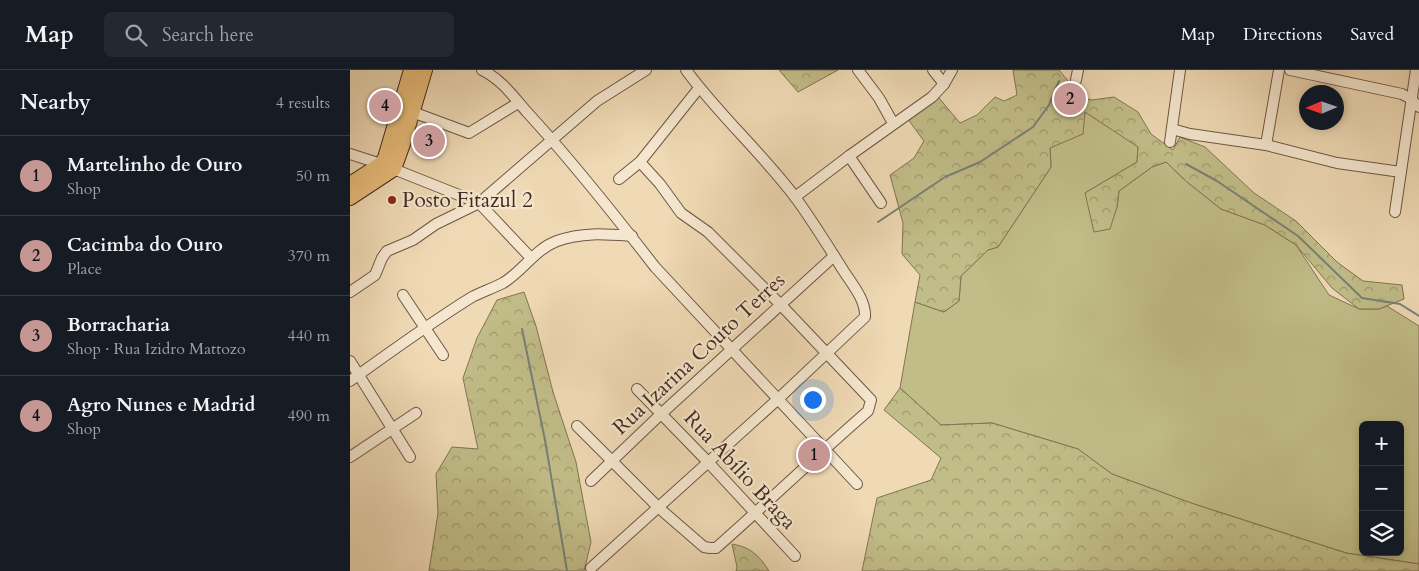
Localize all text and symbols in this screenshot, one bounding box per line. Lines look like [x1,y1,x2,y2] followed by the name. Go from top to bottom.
[104,12,454,57] search box
[25,18,74,51] text: Map
[122,21,150,49] icon: search
[162,22,254,48] text: Search here
[1181,22,1215,47] text: Map
[1243,22,1322,47] text: Directions
[1350,22,1394,47] text: Saved
[1054,80,1086,118] pin: 2
[1299,85,1344,130] north arrow
[369,87,401,125] pin: 4
[20,88,91,117] text: Nearby
[276,92,330,114] text: 4 results
[413,122,445,160] pin: 3
[67,152,242,178] text: Martelinho de Ouro
[32,165,40,187] text: 1
[296,165,330,187] text: 50 m
[67,178,101,200] text: Shop
[402,186,533,215] place label: Posto Fitazul 2
[386,194,398,206] marker: Posto Fitazul 2
[67,232,223,258] text: Cacimba do Ouro
[32,245,40,267] text: 2
[288,245,330,267] text: 370 m
[67,258,102,280] text: Place
[606,266,792,442] street label: Rua Izarina Couto Terres
[67,312,170,338] text: Borracharia
[32,325,40,347] text: 3
[288,325,330,347] text: 440 m
[67,338,246,360] text: Shop · Rua Izidro Mattozo
[800,387,826,413] your location
[67,392,255,418] text: Agro Nunes e Madrid
[677,404,803,536] street label: Rua Abílio Braga
[32,405,40,427] text: 4
[288,405,330,427] text: 490 m
[67,418,101,440] text: Shop
[1359,421,1404,556] map controls
[1359,421,1404,466] button: +
[798,436,830,474] pin: 1
[1359,466,1404,511] button: −
[1359,511,1404,556] button: layers

